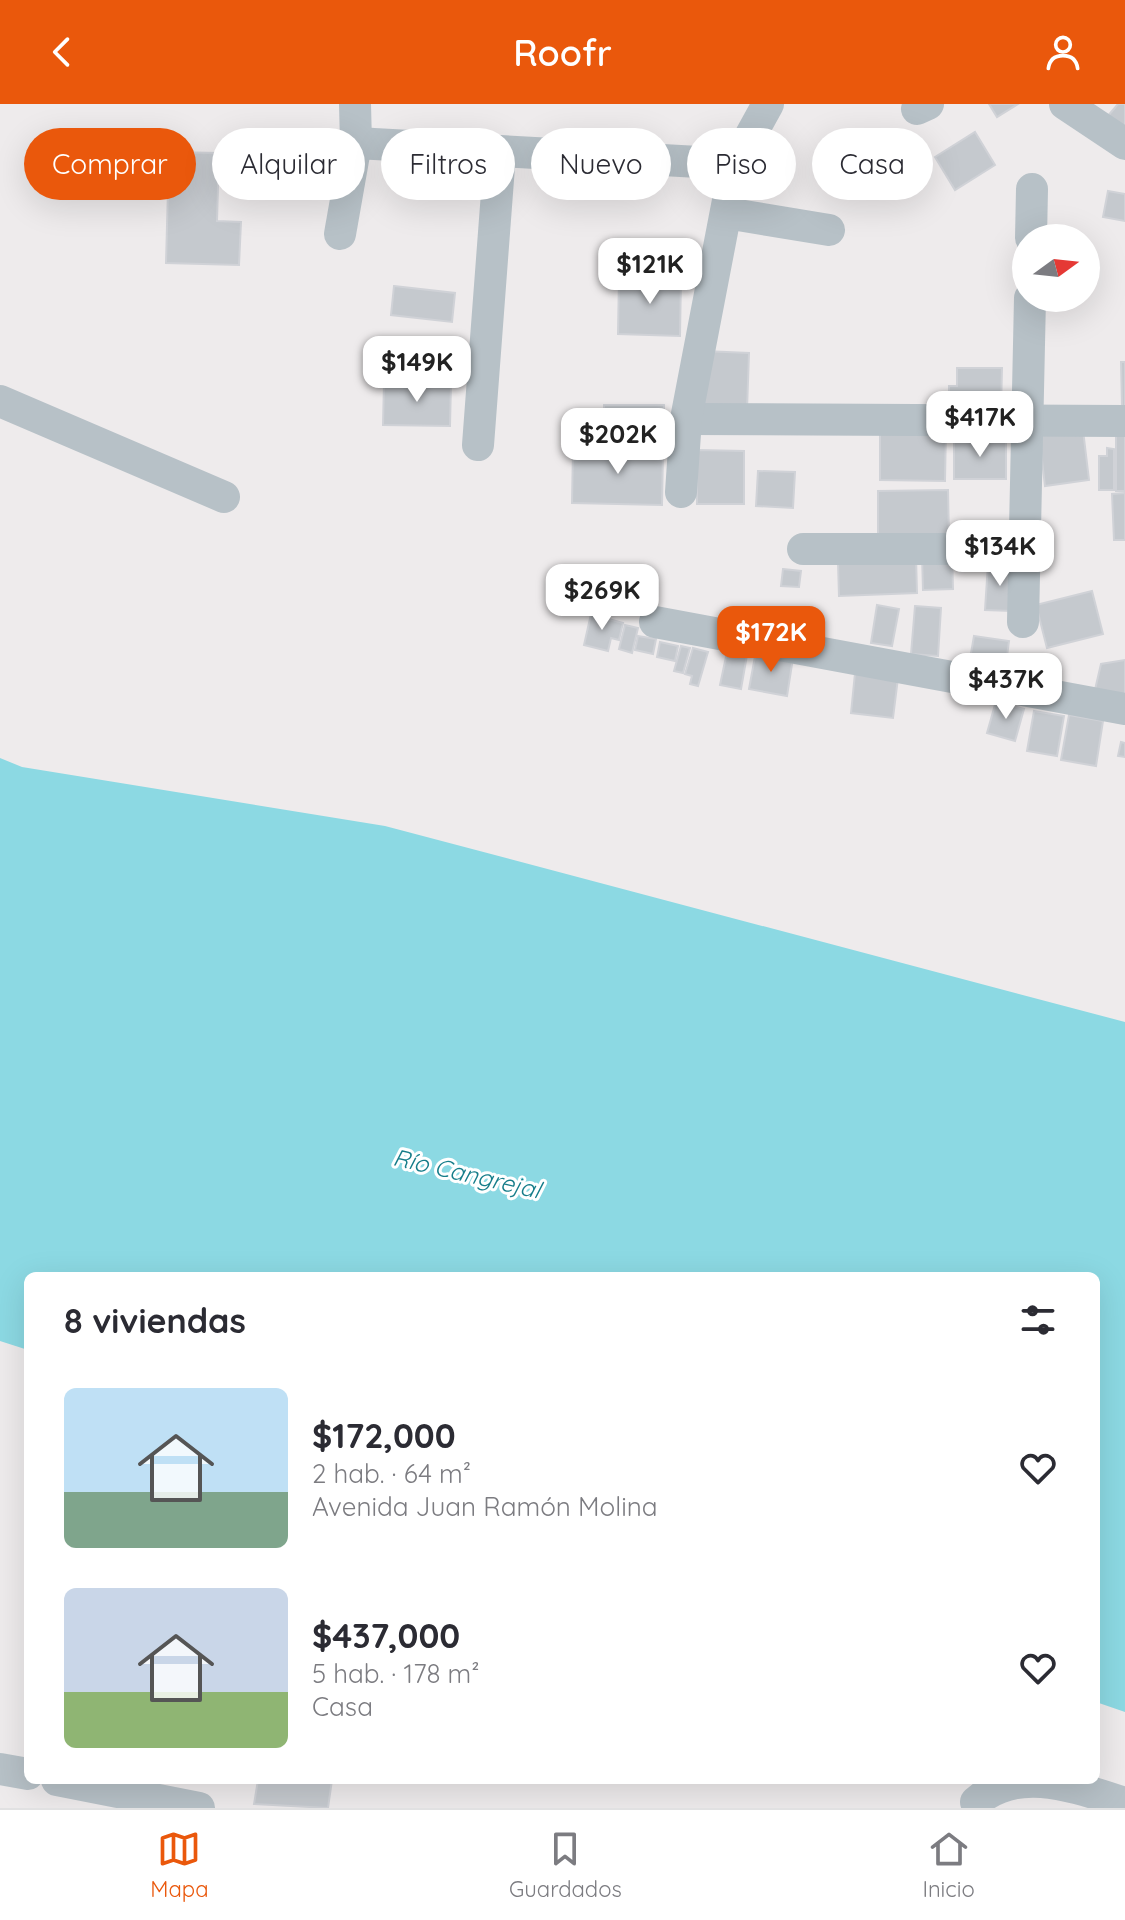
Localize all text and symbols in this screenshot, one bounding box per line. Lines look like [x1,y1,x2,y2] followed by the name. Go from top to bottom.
[40,30,84,74] icon: back
[513,30,612,75] text: Roofr
[1041,30,1085,74] icon: person
[24,128,196,200] chip: Comprar
[212,128,365,200] chip: Alquilar
[381,128,515,200] chip: Filtros
[531,128,671,200] chip: Nuevo
[687,128,796,200] chip: Piso
[812,128,933,200] chip: Casa
[1012,224,1100,312] north arrow
[1012,224,1100,312] map controls
[594,238,706,306] pin: $121K
[616,247,684,280] text: $121K
[361,336,473,404] pin: $149K
[381,345,453,378] text: $149K
[924,391,1036,459] pin: $417K
[944,400,1016,433] text: $417K
[562,408,674,476] pin: $202K
[579,417,657,450] text: $202K
[944,520,1056,588] pin: $134K
[964,529,1036,562] text: $134K
[546,564,658,632] pin: $269K
[564,573,640,606] text: $269K
[715,606,827,674] pin: $172K
[735,615,807,648] text: $172K
[950,653,1062,721] pin: $437K
[968,662,1044,695] text: $437K
[390,1141,546,1205] water label: Río Cangrejal
[1016,1298,1060,1342] icon: filters
[64,1299,246,1342] text: 8 viviendas
[312,1414,456,1457] text: $172,000
[128,1420,224,1516] icon: home
[1016,1446,1060,1490] icon: heart
[312,1457,471,1490] text: 2 hab. · 64 m²
[312,1490,658,1523] text: Avenida Juan Ramón Molina
[312,1614,460,1657] text: $437,000
[128,1620,224,1716] icon: home
[1016,1646,1060,1690] icon: heart
[312,1657,480,1690] text: 5 hab. · 178 m²
[312,1690,373,1723] text: Casa
[150,1827,208,1903] tab: Mapa
[509,1827,622,1903] tab: Guardados
[922,1827,975,1903] tab: Inicio

